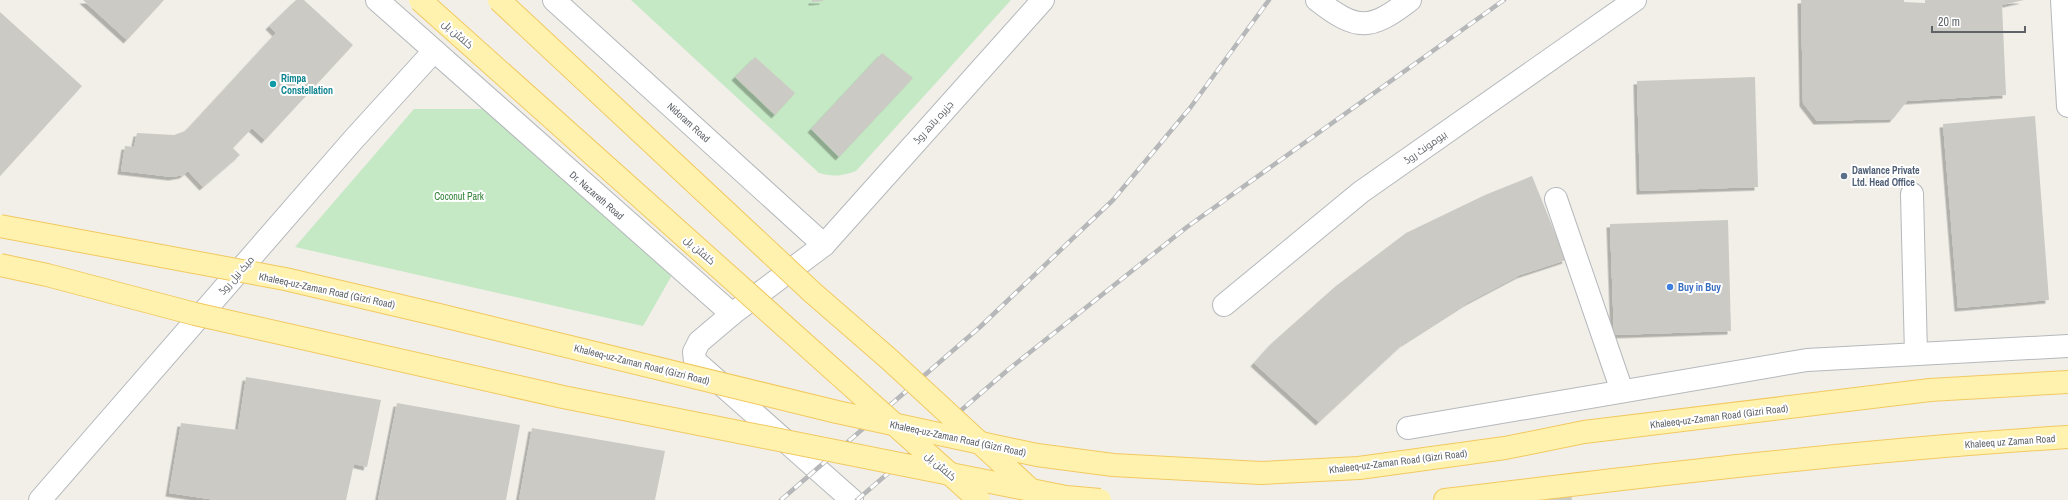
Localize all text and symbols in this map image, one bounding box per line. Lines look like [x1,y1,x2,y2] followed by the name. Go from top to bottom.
[1932,8,2025,34] scale bar
[1938,14,1960,30] text: 20 m
[439,17,476,52] street label: کلفٹن پل
[281,72,333,97] place label: Rimpa Constellation
[268,79,278,89] marker: Rimpa Constellation
[910,98,956,147] street label: جزیرہ باتھ روڈ
[665,100,713,145] street label: Nidoram Road
[1401,128,1449,167] street label: بیومونٹ روڈ
[1852,164,1920,189] place label: Dawlance Private Ltd. Head Office
[567,168,627,223] street label: Dr. Nazareth Road
[1839,171,1849,181] marker: Dawlance Private Ltd. Head Office
[434,190,485,203] park label: Coconut Park
[681,233,718,268] street label: کلفٹن پل
[216,253,257,298] street label: میک نیل روڈ
[258,270,396,311] street label: Khaleeq-uz-Zaman Road (Gizri Road)
[1678,281,1721,294] place label: Buy in Buy
[1665,282,1675,292] marker: Buy in Buy
[573,341,711,388] street label: Khaleeq-uz-Zaman Road (Gizri Road)
[1649,402,1789,431] street label: Khaleeq-uz-Zaman Road (Gizri Road)
[889,418,1027,459] street label: Khaleeq-uz-Zaman Road (Gizri Road)
[1964,432,2056,451] street label: Khaleeq uz Zaman Road
[1328,447,1468,476] street label: Khaleeq-uz-Zaman Road (Gizri Road)
[922,449,959,484] street label: کلفٹن پل

